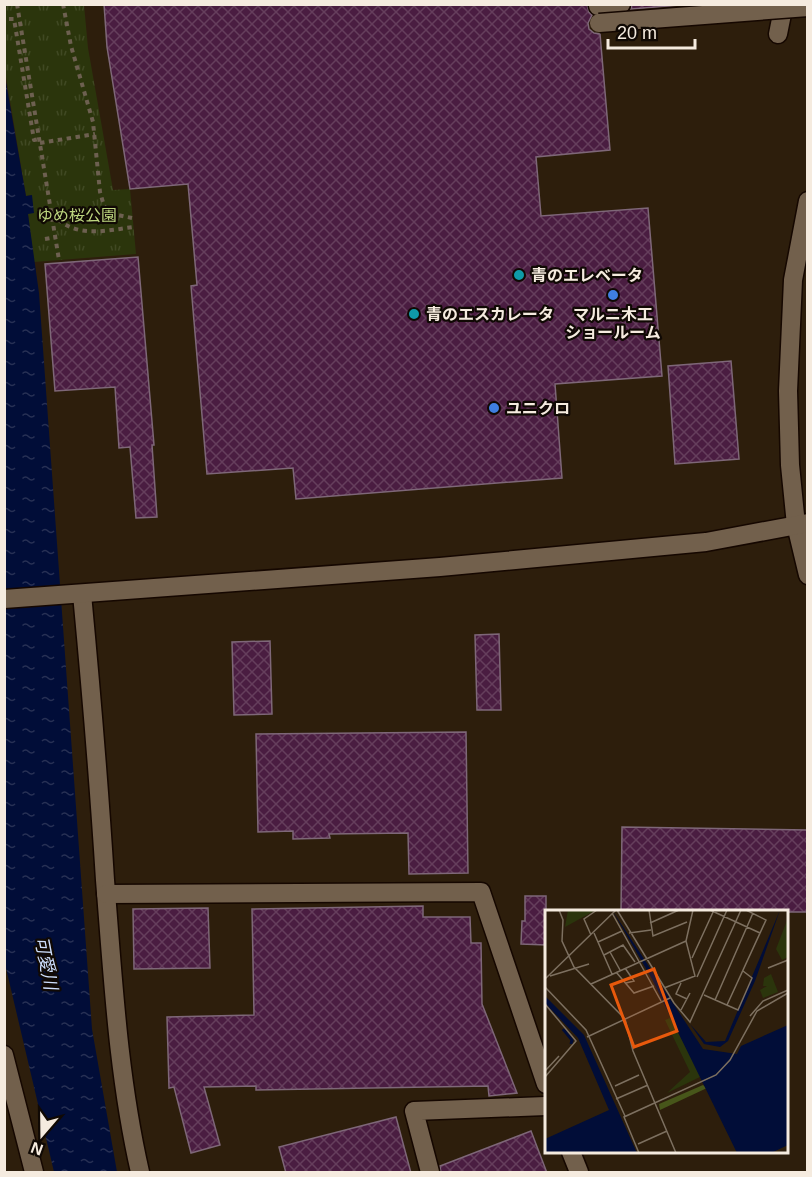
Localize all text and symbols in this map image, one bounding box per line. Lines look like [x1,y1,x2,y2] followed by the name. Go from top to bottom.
[608,12,695,50] scale bar
[617,23,657,43] text: 20 m
[37,207,117,224] park label: ゆめ桜公園
[531,267,643,284] place label: 青のエレベータ
[512,268,526,282] marker: 青のエレベータ
[606,288,620,302] marker: マルニ木工 ショールーム
[426,306,554,323] place label: 青のエスカレータ
[565,306,661,341] place label: マルニ木工 ショールーム
[407,307,421,321] marker: 青のエスカレータ
[506,400,570,417] place label: ユニクロ
[487,401,501,415] marker: ユニクロ
[545,910,788,1153] inset map
[31,935,61,993] water label: 可愛川
[12,1105,72,1165] north arrow
[29,1139,45,1159] text: N

